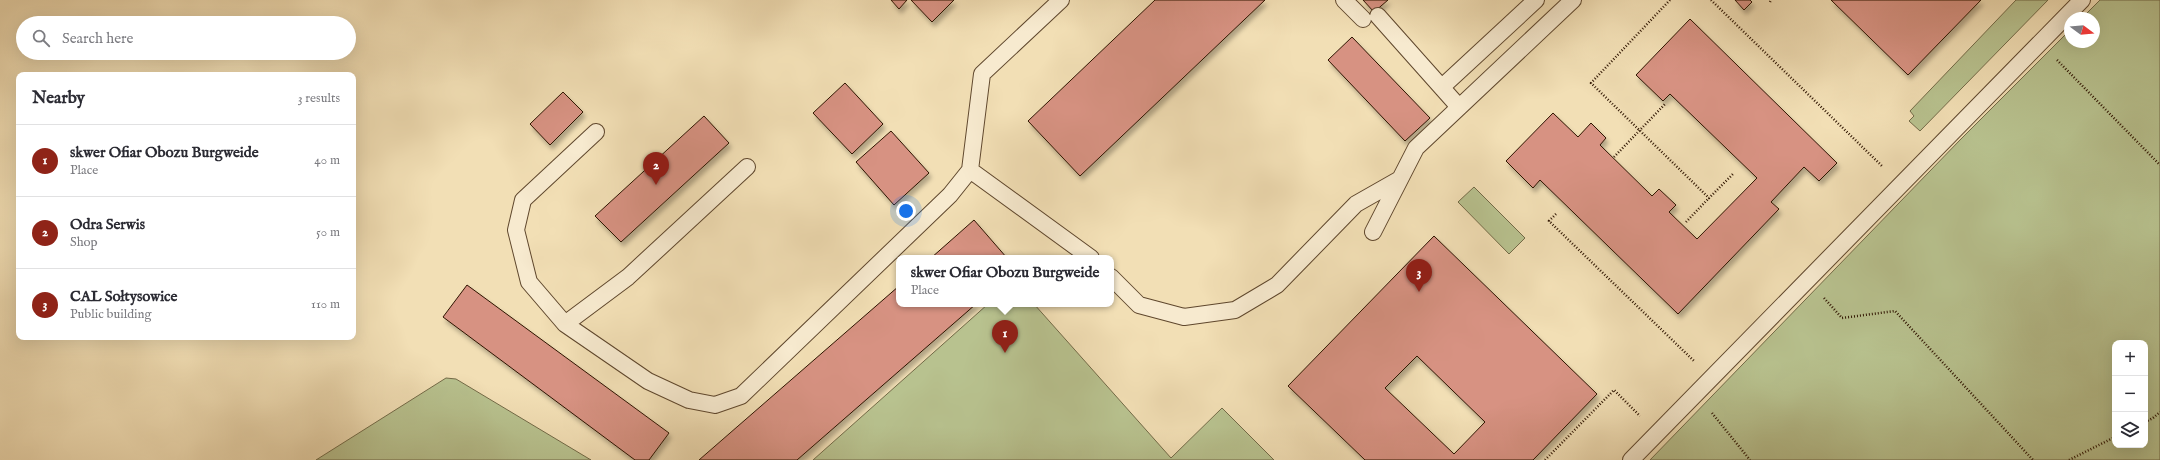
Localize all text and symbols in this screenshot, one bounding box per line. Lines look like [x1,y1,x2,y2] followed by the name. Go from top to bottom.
[2064,12,2100,48] north arrow
[16,16,356,60] search box
[30,27,52,49] icon: search
[62,29,133,48] text: Search here
[32,88,85,109] text: Nearby
[298,90,340,107] text: 3 results
[70,143,259,162] text: skwer Ofiar Obozu Burgweide
[43,152,47,169] text: 1
[314,152,340,169] text: 40 m
[643,152,669,185] pin: 2
[70,162,98,179] text: Place
[896,201,916,221] your location
[70,215,145,234] text: Odra Serwis
[42,224,48,241] text: 2
[316,224,340,241] text: 50 m
[70,234,98,251] text: Shop
[896,255,1114,307] popup
[1406,259,1432,292] pin: 3
[911,263,1099,282] text: skwer Ofiar Obozu Burgweide
[911,282,939,299] text: Place
[70,287,177,306] text: CAL Sołtysowice
[43,296,47,313] text: 3
[311,296,340,313] text: 110 m
[70,306,152,323] text: Public building
[992,320,1018,353] pin: 1
[2112,340,2148,448] map controls
[2112,340,2148,376] button: +
[2112,376,2148,412] button: −
[2112,412,2148,448] button: layers

